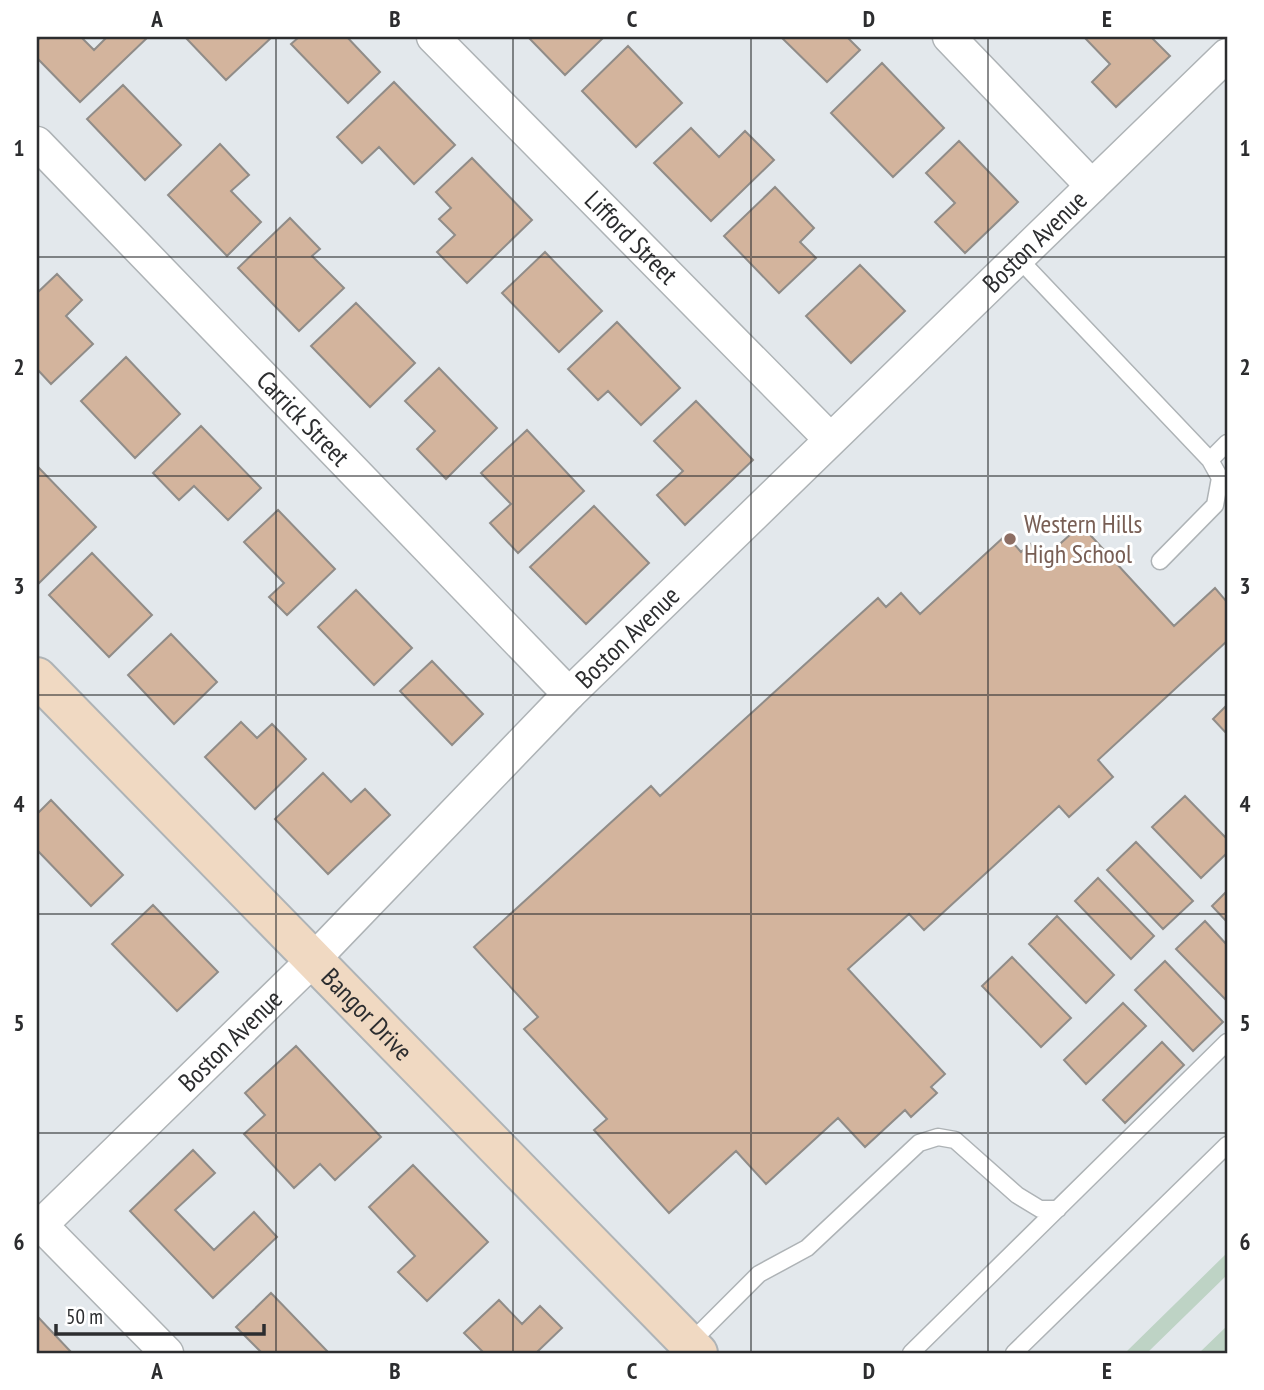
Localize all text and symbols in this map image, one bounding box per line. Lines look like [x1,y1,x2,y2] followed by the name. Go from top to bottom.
[150,4,163,33] text: A
[389,4,401,33] text: B
[627,4,638,33] text: C
[863,4,875,33] text: D
[1102,4,1112,33] text: E
[14,133,25,162] text: 1
[1240,133,1251,162] text: 1
[976,183,1094,299] street label: Boston Avenue
[578,184,685,291] street label: Lifford Street
[14,352,25,381] text: 2
[1240,352,1251,381] text: 2
[250,364,357,473] street label: Carrick Street
[1024,507,1142,570] place label: Western Hills High School
[1002,531,1018,547] marker: Western Hills High School
[14,571,25,600] text: 3
[1240,571,1251,600] text: 3
[568,579,686,695] street label: Boston Avenue
[14,789,25,818] text: 4
[1240,789,1251,818] text: 4
[315,961,420,1067] street label: Bangor Drive
[171,982,289,1098] street label: Boston Avenue
[14,1008,25,1037] text: 5
[1240,1008,1251,1037] text: 5
[14,1227,25,1256] text: 6
[1240,1227,1251,1256] text: 6
[56,1292,264,1336] scale bar
[66,1303,103,1330] text: 50 m
[150,1356,163,1385] text: A
[389,1356,401,1385] text: B
[627,1356,638,1385] text: C
[863,1356,875,1385] text: D
[1102,1356,1112,1385] text: E

